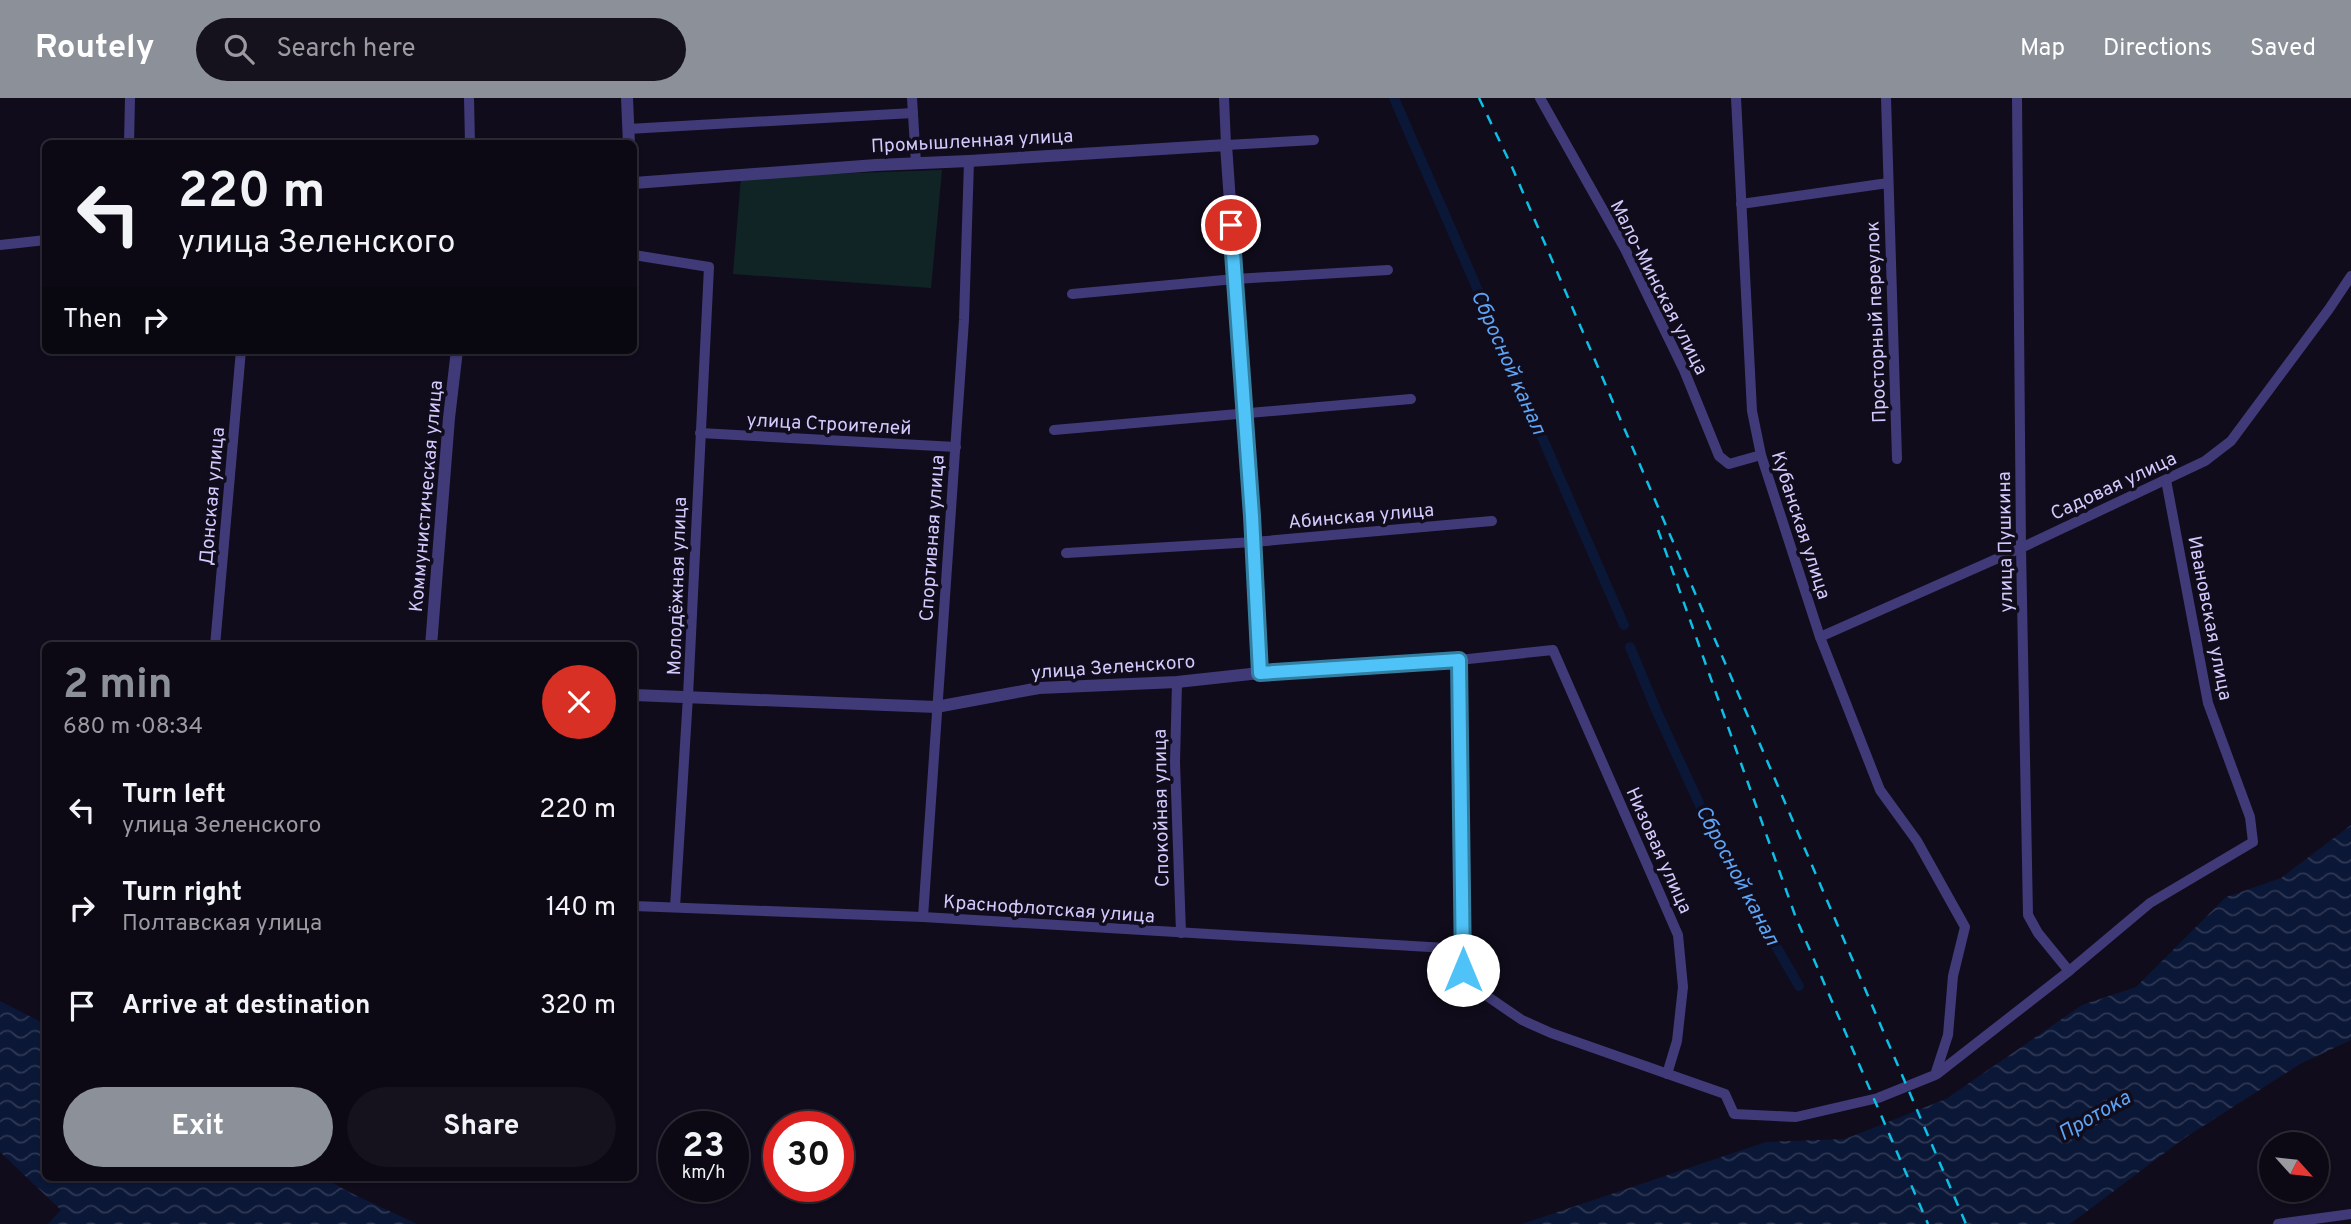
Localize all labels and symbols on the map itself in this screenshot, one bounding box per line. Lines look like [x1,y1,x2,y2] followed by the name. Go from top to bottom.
[870,125,1074,159] street label: Промышленная улица
[1201,195,1261,255] pin
[1604,197,1713,379] street label: Мало-Минская улица
[1861,220,1893,423] street label: Просторный переулок
[1464,286,1552,440] water label: Сбросной канал
[405,379,449,613] street label: Коммунистическая улица
[746,409,912,441] street label: улица Строителей
[195,426,231,566] street label: Донская улица
[2047,447,2181,527] street label: Садовая улица
[1765,448,1835,603] street label: Кубанская улица
[915,454,951,622] street label: Спортивная улица
[1993,471,2019,613] street label: улица Пушкина
[663,496,693,676] street label: Молодёжная улица
[1287,499,1435,535] street label: Абинская улица
[2181,534,2237,703] street label: Ивановская улица
[1030,650,1196,686] street label: улица Зеленского
[1149,729,1175,887] street label: Спокойная улица
[1620,784,1697,918] street label: Низовая улица
[1688,801,1785,951] water label: Сбросной канал
[942,891,1156,929] street label: Краснофлотская улица
[1426,933,1500,1007] position arrow
[2054,1085,2136,1148] water label: Протока
[763,1111,854,1202] speed limit sign: 30
[2259,1132,2329,1202] north arrow

